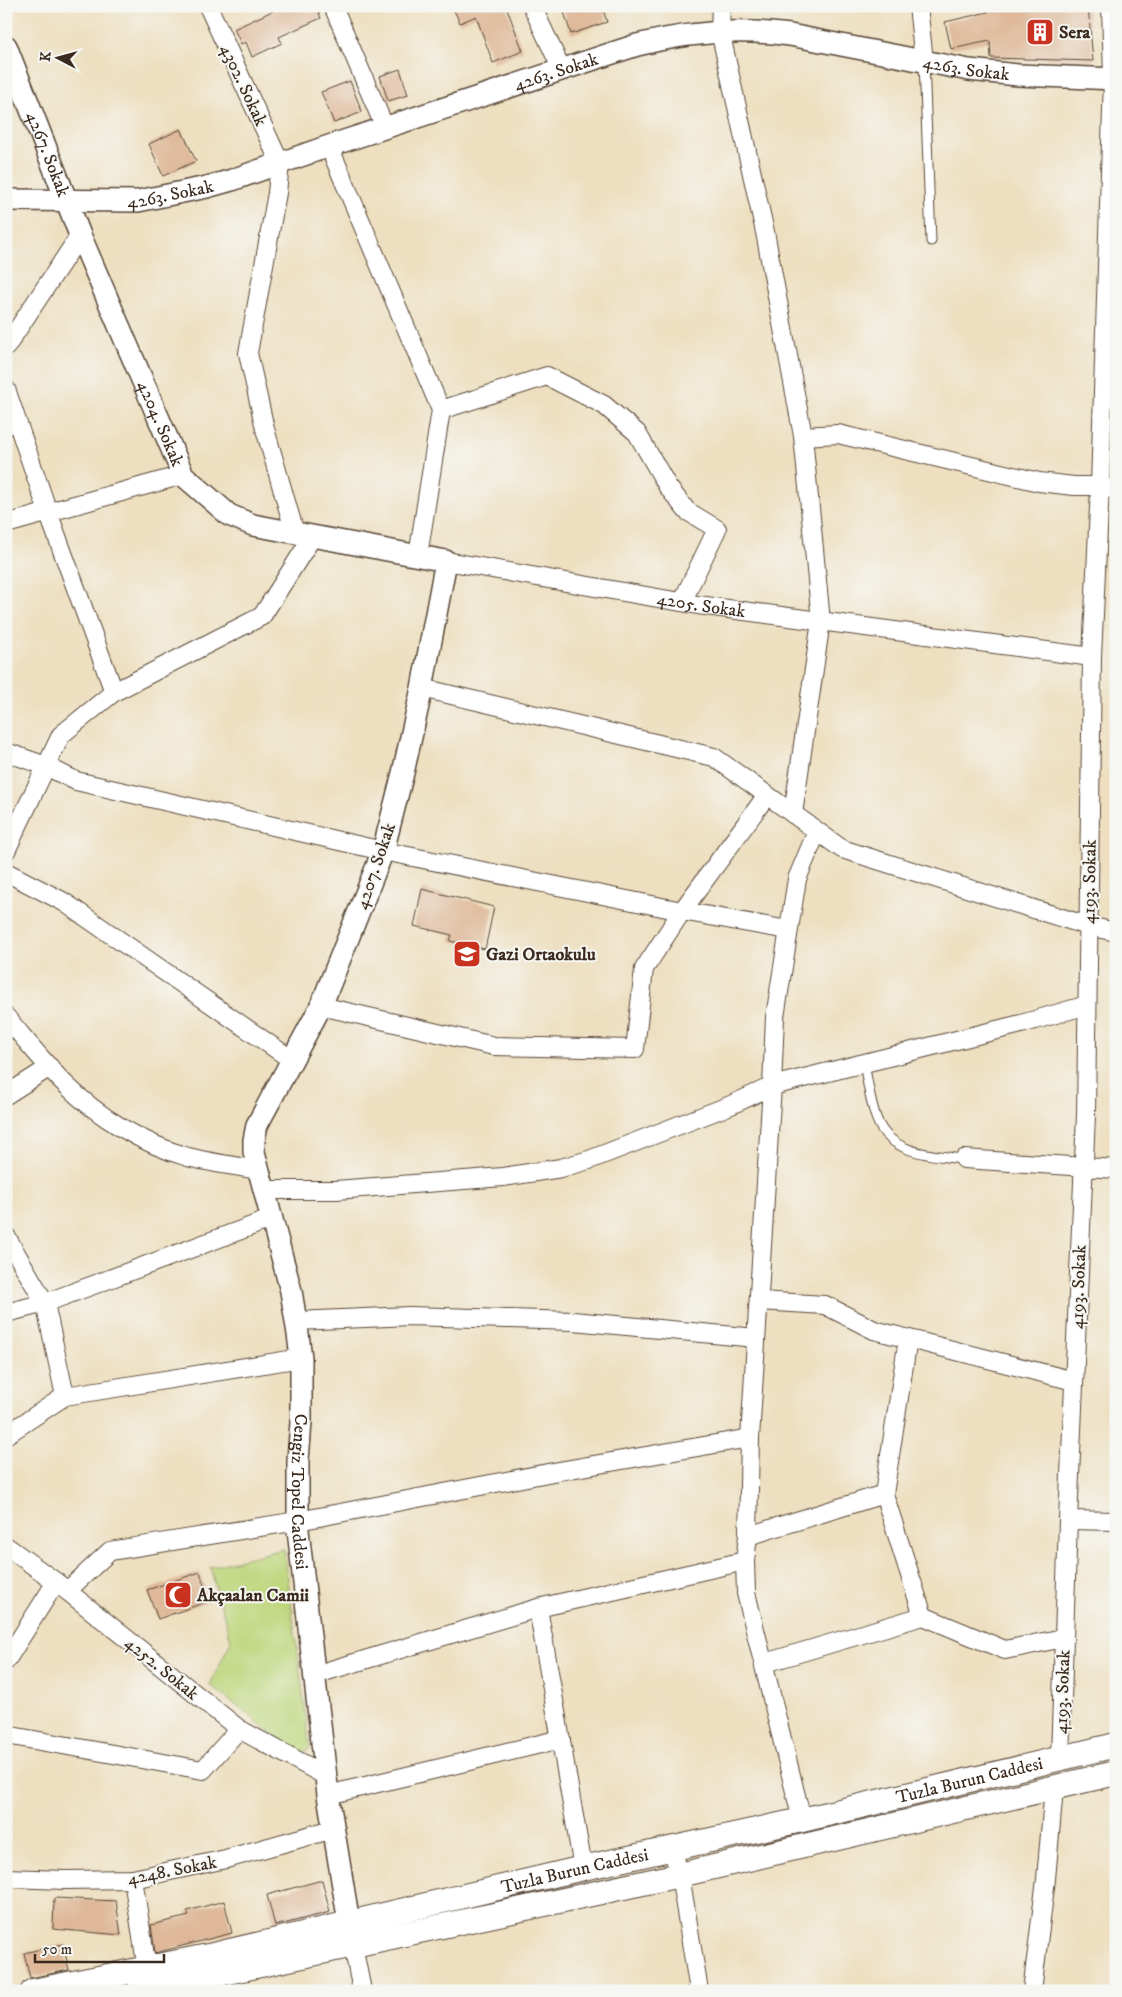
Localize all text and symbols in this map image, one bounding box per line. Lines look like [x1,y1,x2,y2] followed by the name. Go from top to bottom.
[1025,17,1055,47] building icon: Sera
[1059,22,1091,44] place label: Sera
[32,32,82,82] north arrow
[215,41,272,130] street label: 4302. Sokak
[511,48,601,97] street label: 4263. Sokak
[37,50,56,63] text: K
[921,51,1010,86] street label: 4263. Sokak
[21,109,74,200] street label: 4267. Sokak
[127,176,216,213] street label: 4263. Sokak
[132,377,188,470] street label: 4204. Sokak
[655,588,747,623] street label: 4205. Sokak
[351,820,401,912] street label: 4207. Sokak
[1078,840,1102,924] street label: 4193. Sokak
[452,939,482,969] school or university icon: Gazi Ortaokulu
[486,944,596,966] place label: Gazi Ortaokulu
[1067,1244,1091,1330] street label: 4193. Sokak
[286,1414,312,1571] street label: Cengiz Topel Caddesi
[163,1580,193,1610] mosque icon: Akçaalan Camii
[196,1585,309,1607] place label: Akçaalan Camii
[120,1632,203,1705] street label: 4252. Sokak
[1051,1649,1075,1735] street label: 4193. Sokak
[894,1753,1045,1809] street label: Tuzla Burun Caddesi
[499,1844,650,1899] street label: Tuzla Burun Caddesi
[126,1852,219,1890] street label: 4248. Sokak
[35,1932,164,1964] scale bar
[42,1940,72,1959] text: 50 m

